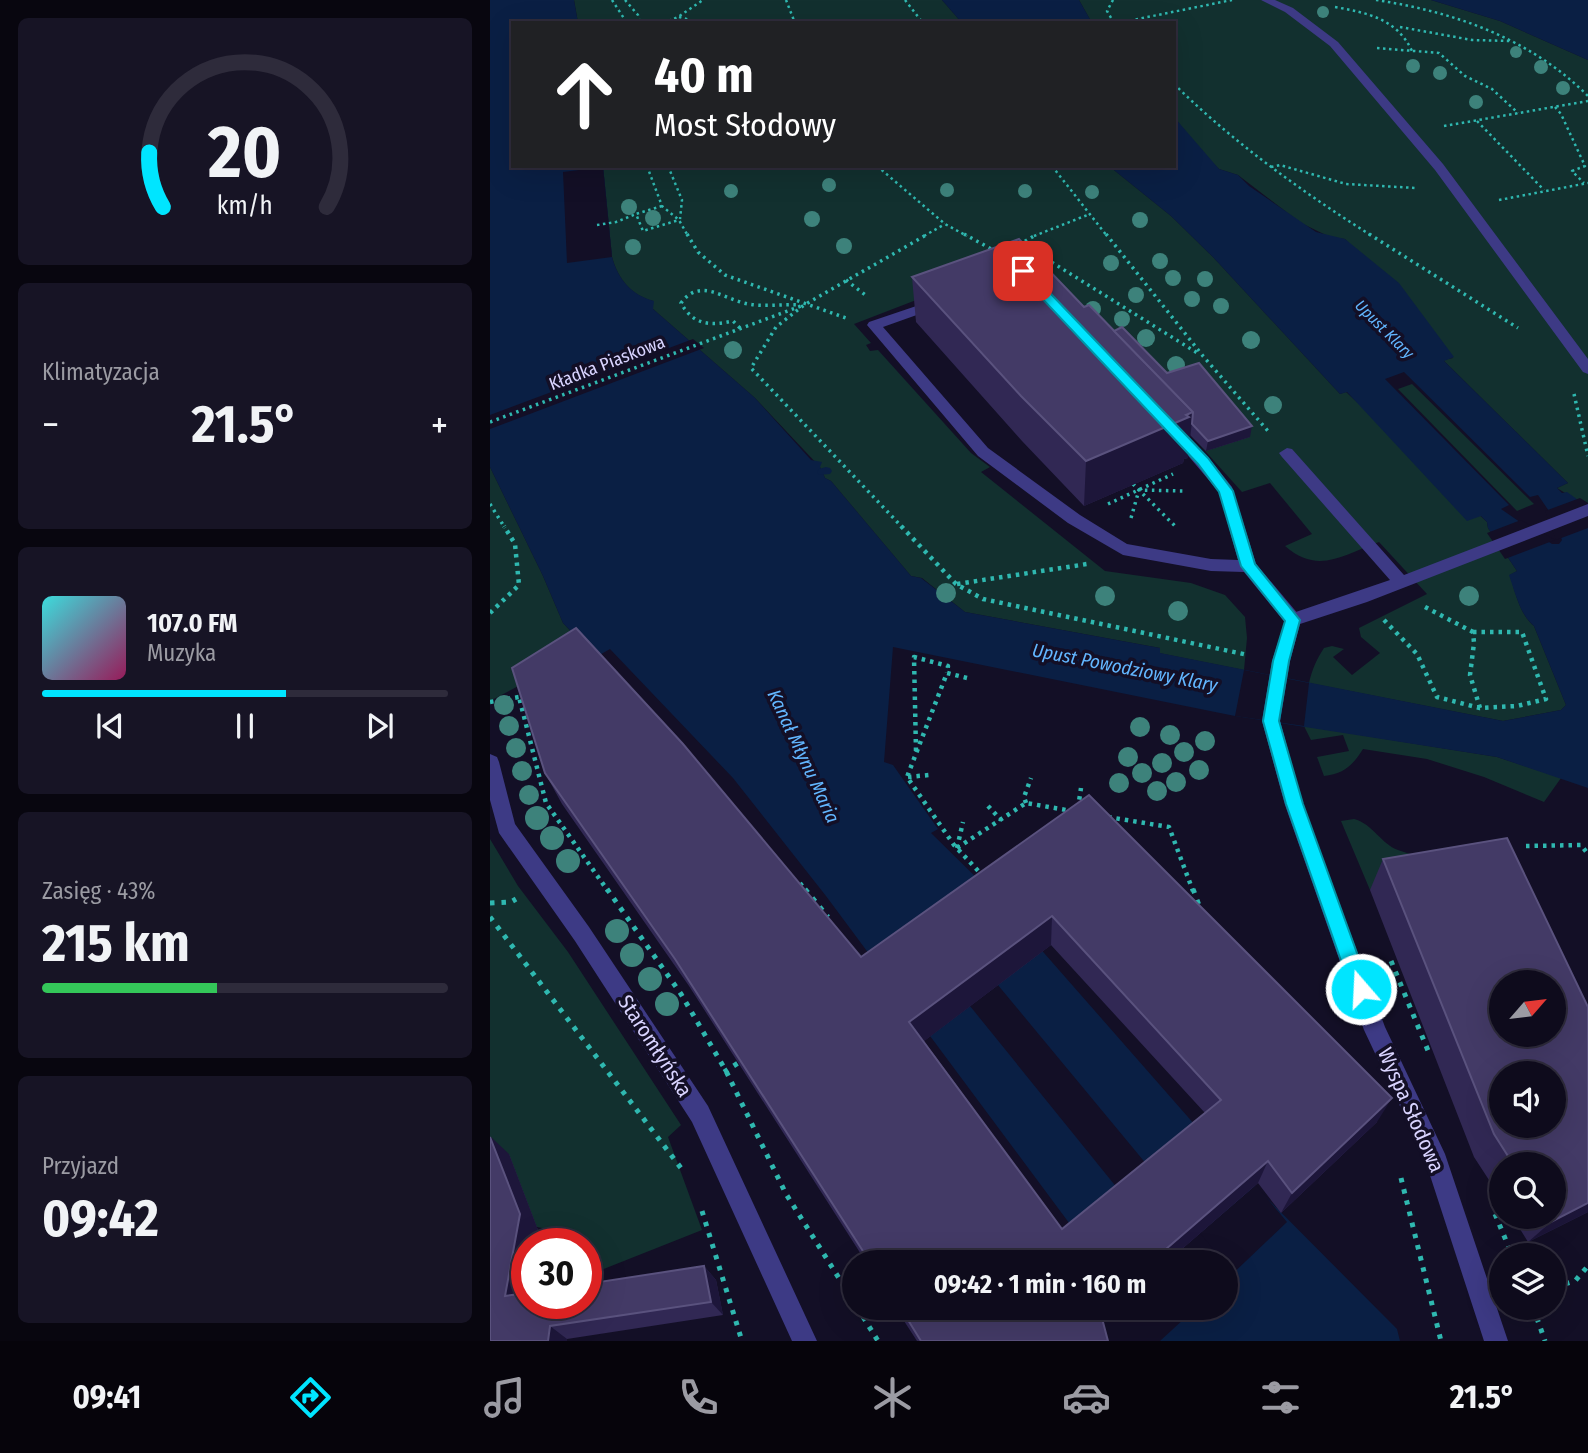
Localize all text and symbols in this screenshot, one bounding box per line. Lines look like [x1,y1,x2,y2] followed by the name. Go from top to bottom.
[654,46,754,105] text: 40 m
[539,49,630,140] icon: ahead
[654,106,836,144] text: Most Słodowy
[207,110,282,197] text: 20
[217,191,273,221] text: km/h
[993,241,1053,301] pin
[1004,252,1042,290] icon: arrive
[1351,296,1419,363] water label: Upust Klary
[546,331,668,395] street label: Kładka Piaskowa
[42,358,160,386] text: Klimatyzacja
[191,393,298,456] text: 21.5°
[42,402,59,448] text: −
[431,402,448,448] text: +
[147,608,238,639] text: 107.0 FM
[1030,638,1220,697] water label: Upust Powodziowy Klary
[147,639,216,667] text: Muzyka
[763,686,845,827] water label: Kanał Młynu Maria
[91,707,129,745] icon: previous
[226,707,264,745] icon: pause
[361,707,399,745] icon: next
[42,877,155,905] text: Zasięg · 43%
[42,912,190,975] text: 215 km
[1324,952,1398,1026] position arrow
[1489,970,1566,1046] north arrow
[1489,970,1566,1320] map controls
[612,990,698,1102] street label: Staromłyńska
[1372,1044,1450,1176] street label: Wyspa Słodowa
[1489,1061,1566,1138] button: sound
[42,1152,119,1180] text: Przyjazd
[1489,1152,1566,1229] button: search
[42,1187,159,1250] text: 09:42
[511,1228,602,1319] speed limit sign: 30
[1489,1243,1566,1320] button: layers
[934,1269,1146,1300] text: 09:42 · 1 min · 160 m
[286,1373,335,1422] icon: directions
[480,1373,529,1422] icon: music
[674,1373,723,1422] icon: phone
[868,1373,917,1422] icon: climate
[1062,1373,1111,1422] icon: car
[1256,1373,1305,1422] icon: filters
[72,1378,141,1416] text: 09:41
[1450,1378,1516,1416] text: 21.5°

